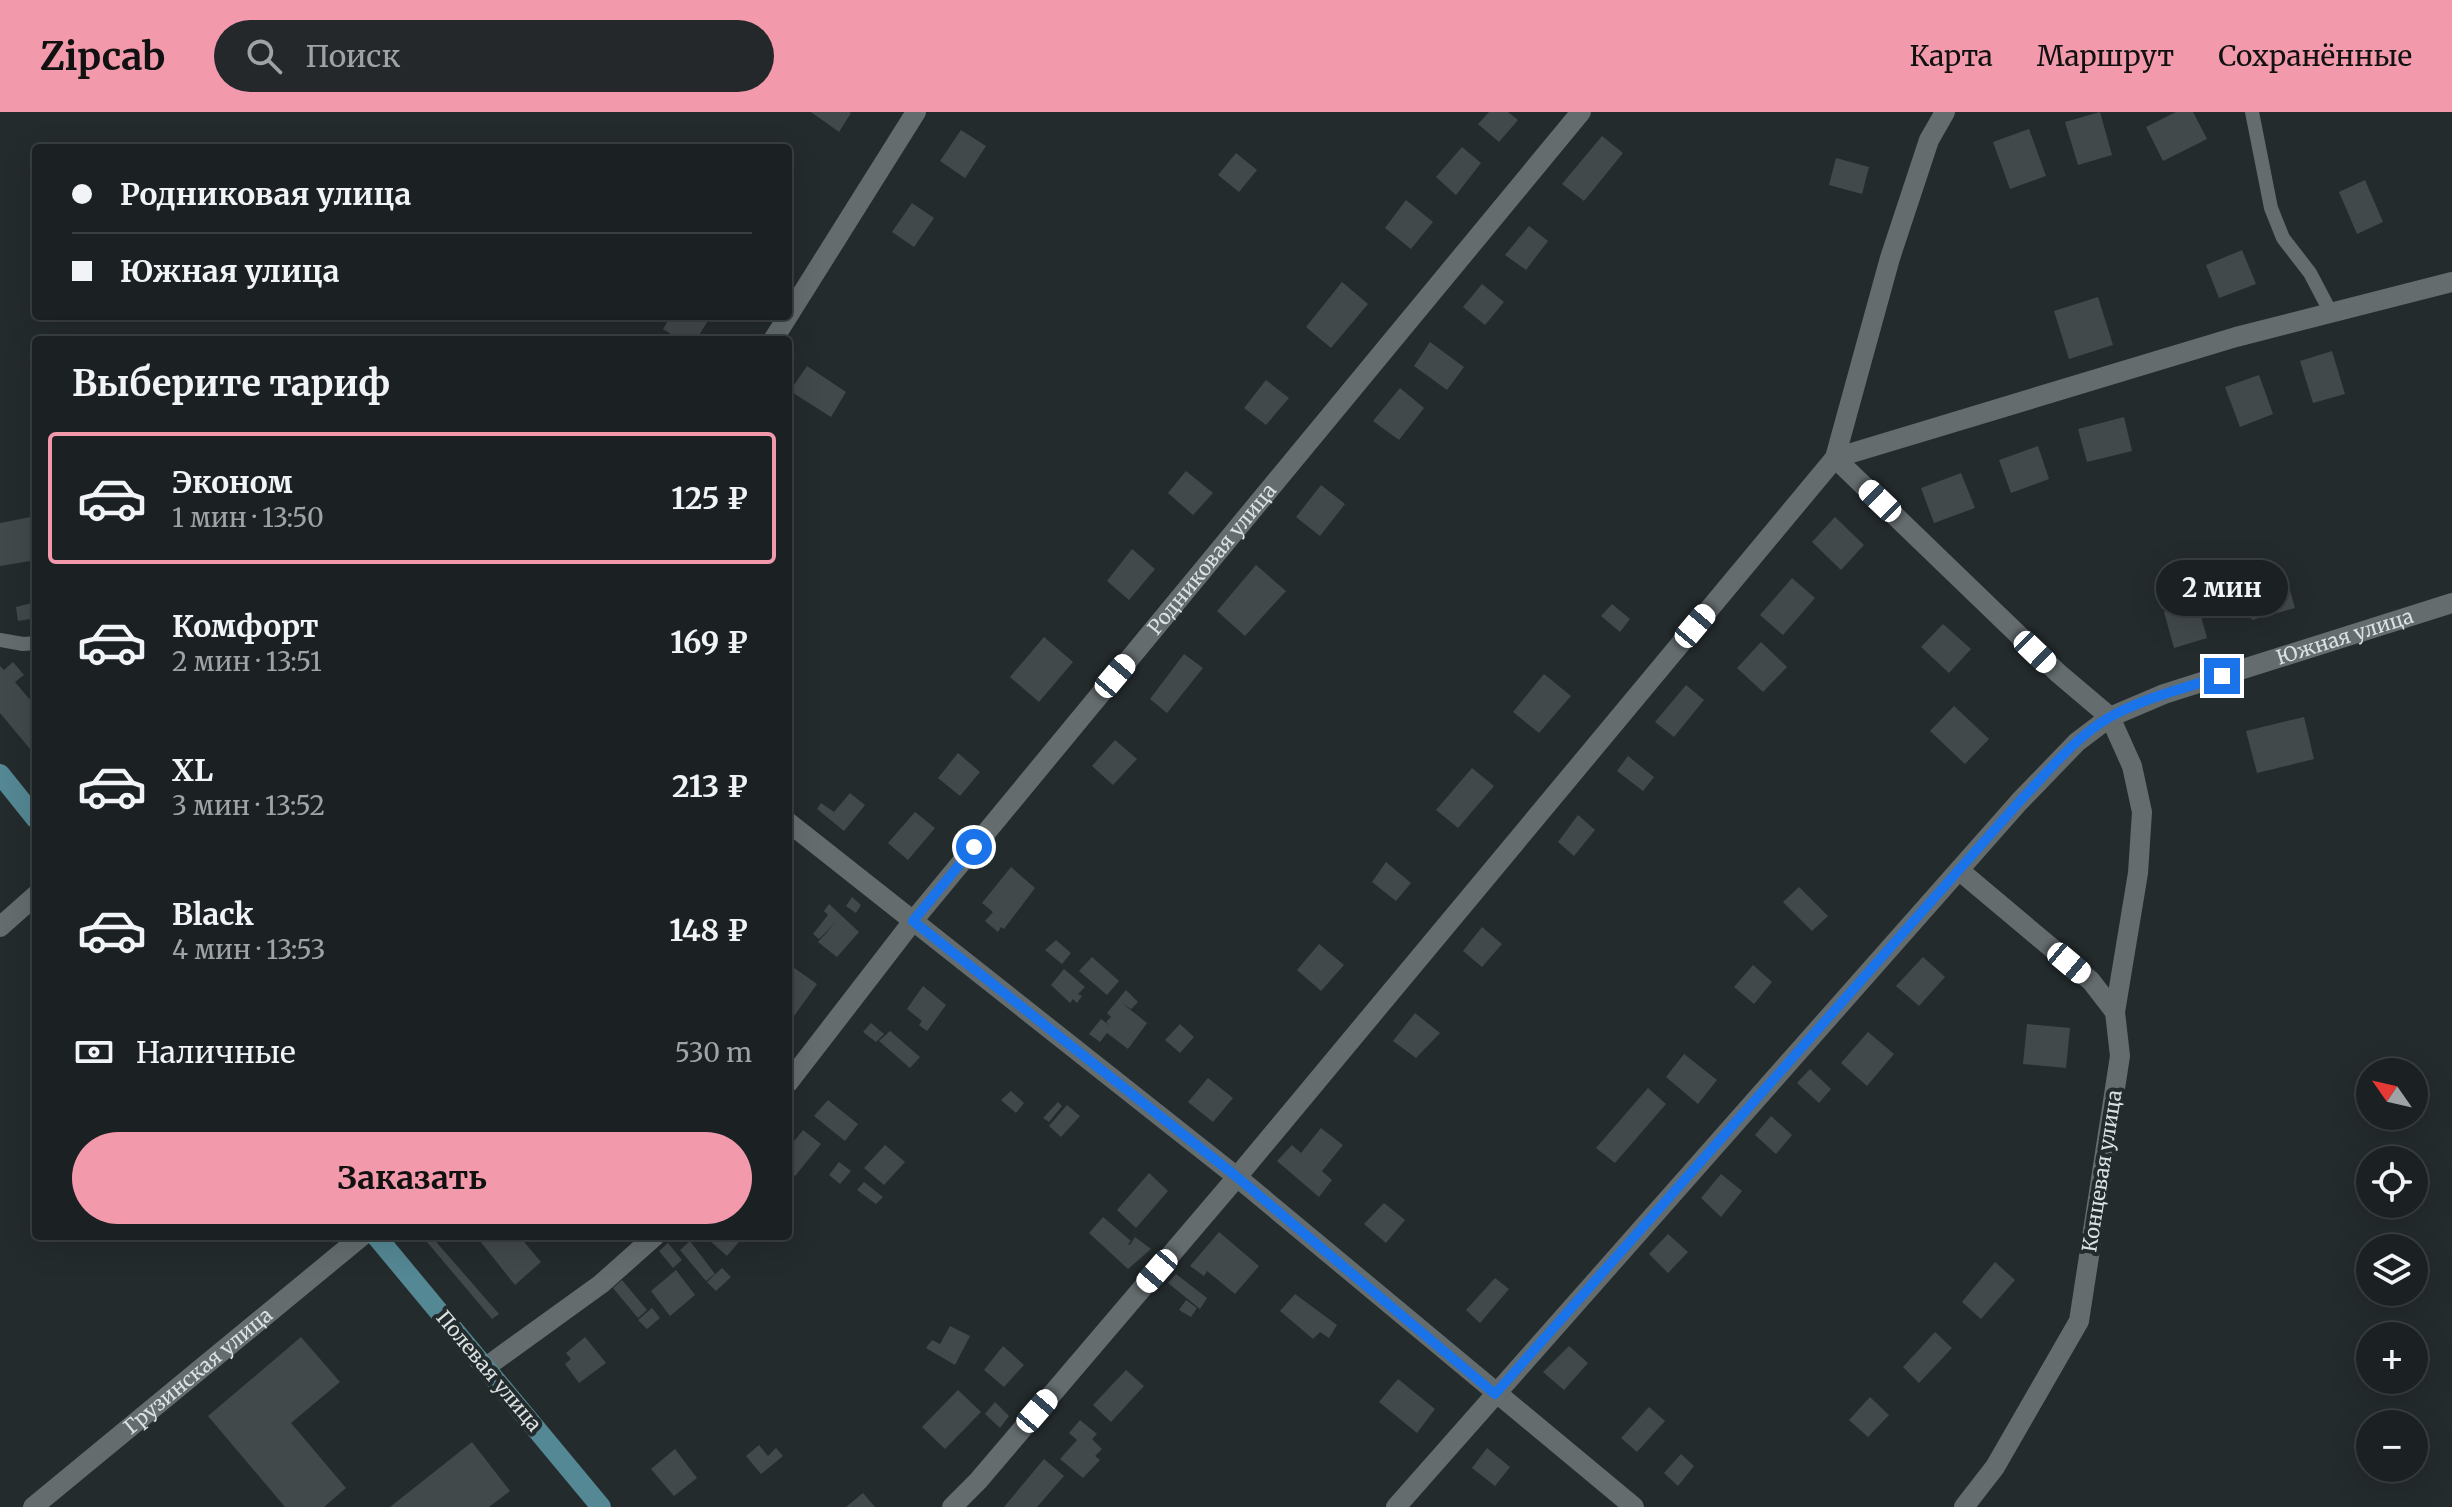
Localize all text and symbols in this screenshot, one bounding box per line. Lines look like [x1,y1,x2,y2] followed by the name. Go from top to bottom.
[214,20,774,92] search box
[40,33,166,80] text: Zipcab
[242,34,286,78] icon: search
[306,37,400,75] text: Поиск
[1909,38,1993,74] text: Карта
[2037,38,2174,74] text: Маршрут
[2218,38,2412,74] text: Сохранённые
[120,175,411,213] text: Родниковая улица
[120,252,340,290] text: Южная улица
[72,361,390,406] text: Выберите тариф
[76,462,148,534] icon: car
[172,463,293,501] text: Эконом
[1854,476,1906,526] car
[1142,478,1281,639] street label: Родниковая улица
[671,479,748,517] text: 125 ₽
[172,501,324,534] text: 1 мин · 13:50
[2156,560,2288,616] callout: 2 мин
[2182,571,2262,604] text: 2 мин
[1670,600,1720,652] car
[2273,603,2416,670] street label: Южная улица
[76,606,148,678] icon: car
[172,607,319,645] text: Комфорт
[670,623,748,661] text: 169 ₽
[2009,627,2061,677] car
[172,645,322,678] text: 2 мин · 13:51
[1090,650,1140,702] car
[2204,658,2240,694] route end
[76,750,148,822] icon: car
[172,751,213,789] text: XL
[672,767,748,805] text: 213 ₽
[172,789,325,822] text: 3 мин · 13:52
[956,829,992,865] route start
[76,894,148,966] icon: car
[172,895,254,933] text: Black
[669,911,748,949] text: 148 ₽
[172,933,325,966] text: 4 мин · 13:53
[2043,938,2095,988] car
[72,1030,116,1074] icon: cash
[136,1033,296,1071] text: Наличные
[675,1036,752,1069] text: 530 m
[2356,1058,2428,1130] north arrow
[2356,1058,2428,1482] map controls
[2076,1088,2127,1254] street label: Концевая улица
[72,1132,752,1224] button: Заказать
[2356,1146,2428,1218] button: locate
[2356,1234,2428,1306] button: layers
[1132,1245,1182,1297] car
[118,1302,278,1439] street label: Грузинская улица
[431,1305,547,1436] street label: Полевая улица
[2356,1322,2428,1394] button: +
[1012,1385,1062,1437] car
[2356,1410,2428,1482] button: −

